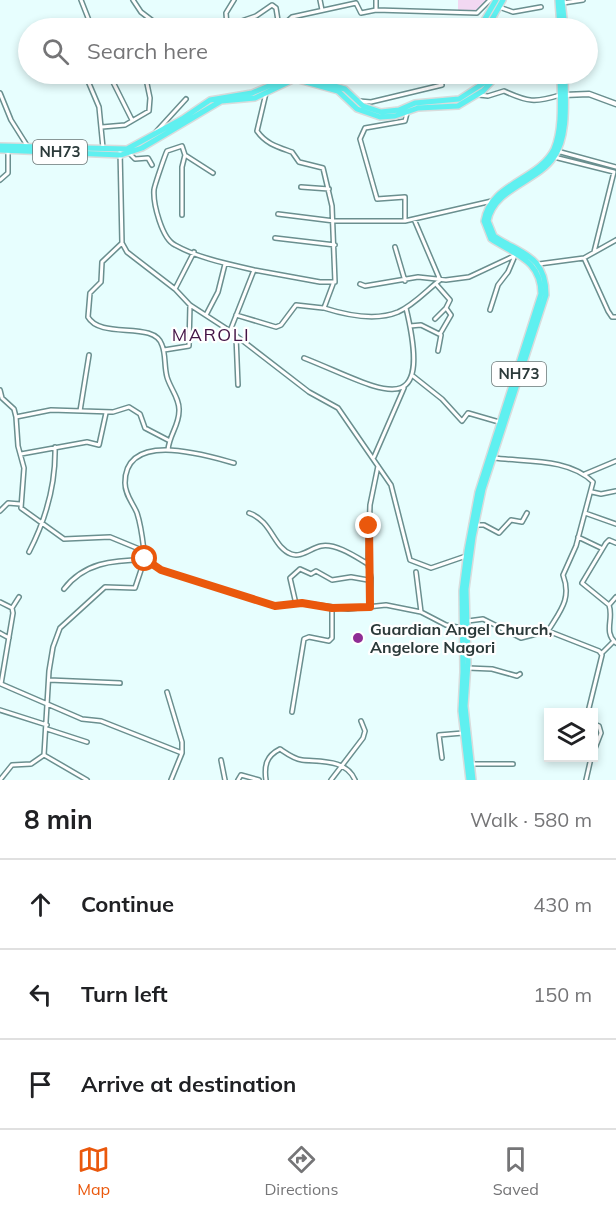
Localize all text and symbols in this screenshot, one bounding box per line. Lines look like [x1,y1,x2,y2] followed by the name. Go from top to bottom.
[18,18,598,84] search box
[39,35,72,68] icon: search
[87,37,208,65] text: Search here
[33,140,87,164] road number: NH73
[172,323,250,346] district label: MAROLI
[492,362,546,386] road number: NH73
[355,512,381,538] route end
[131,545,157,571] route start
[370,619,552,657] place label: Guardian Angel Church, Angelore Nagori
[351,631,365,645] marker: Guardian Angel Church, Angelore Nagori
[544,708,598,762] map controls
[544,708,598,762] button: layers
[24,803,93,836] text: 8 min
[470,807,592,832] text: Walk · 580 m
[24,888,57,921] icon: ahead
[81,890,174,918] text: Continue
[533,892,592,917] text: 430 m
[24,978,57,1011] icon: left
[81,980,168,1008] text: Turn left
[533,982,592,1007] text: 150 m
[24,1068,57,1101] icon: arrive
[81,1070,296,1098] text: Arrive at destination
[77,1143,110,1199] tab: Map
[264,1143,338,1199] tab: Directions
[493,1143,539,1199] tab: Saved

